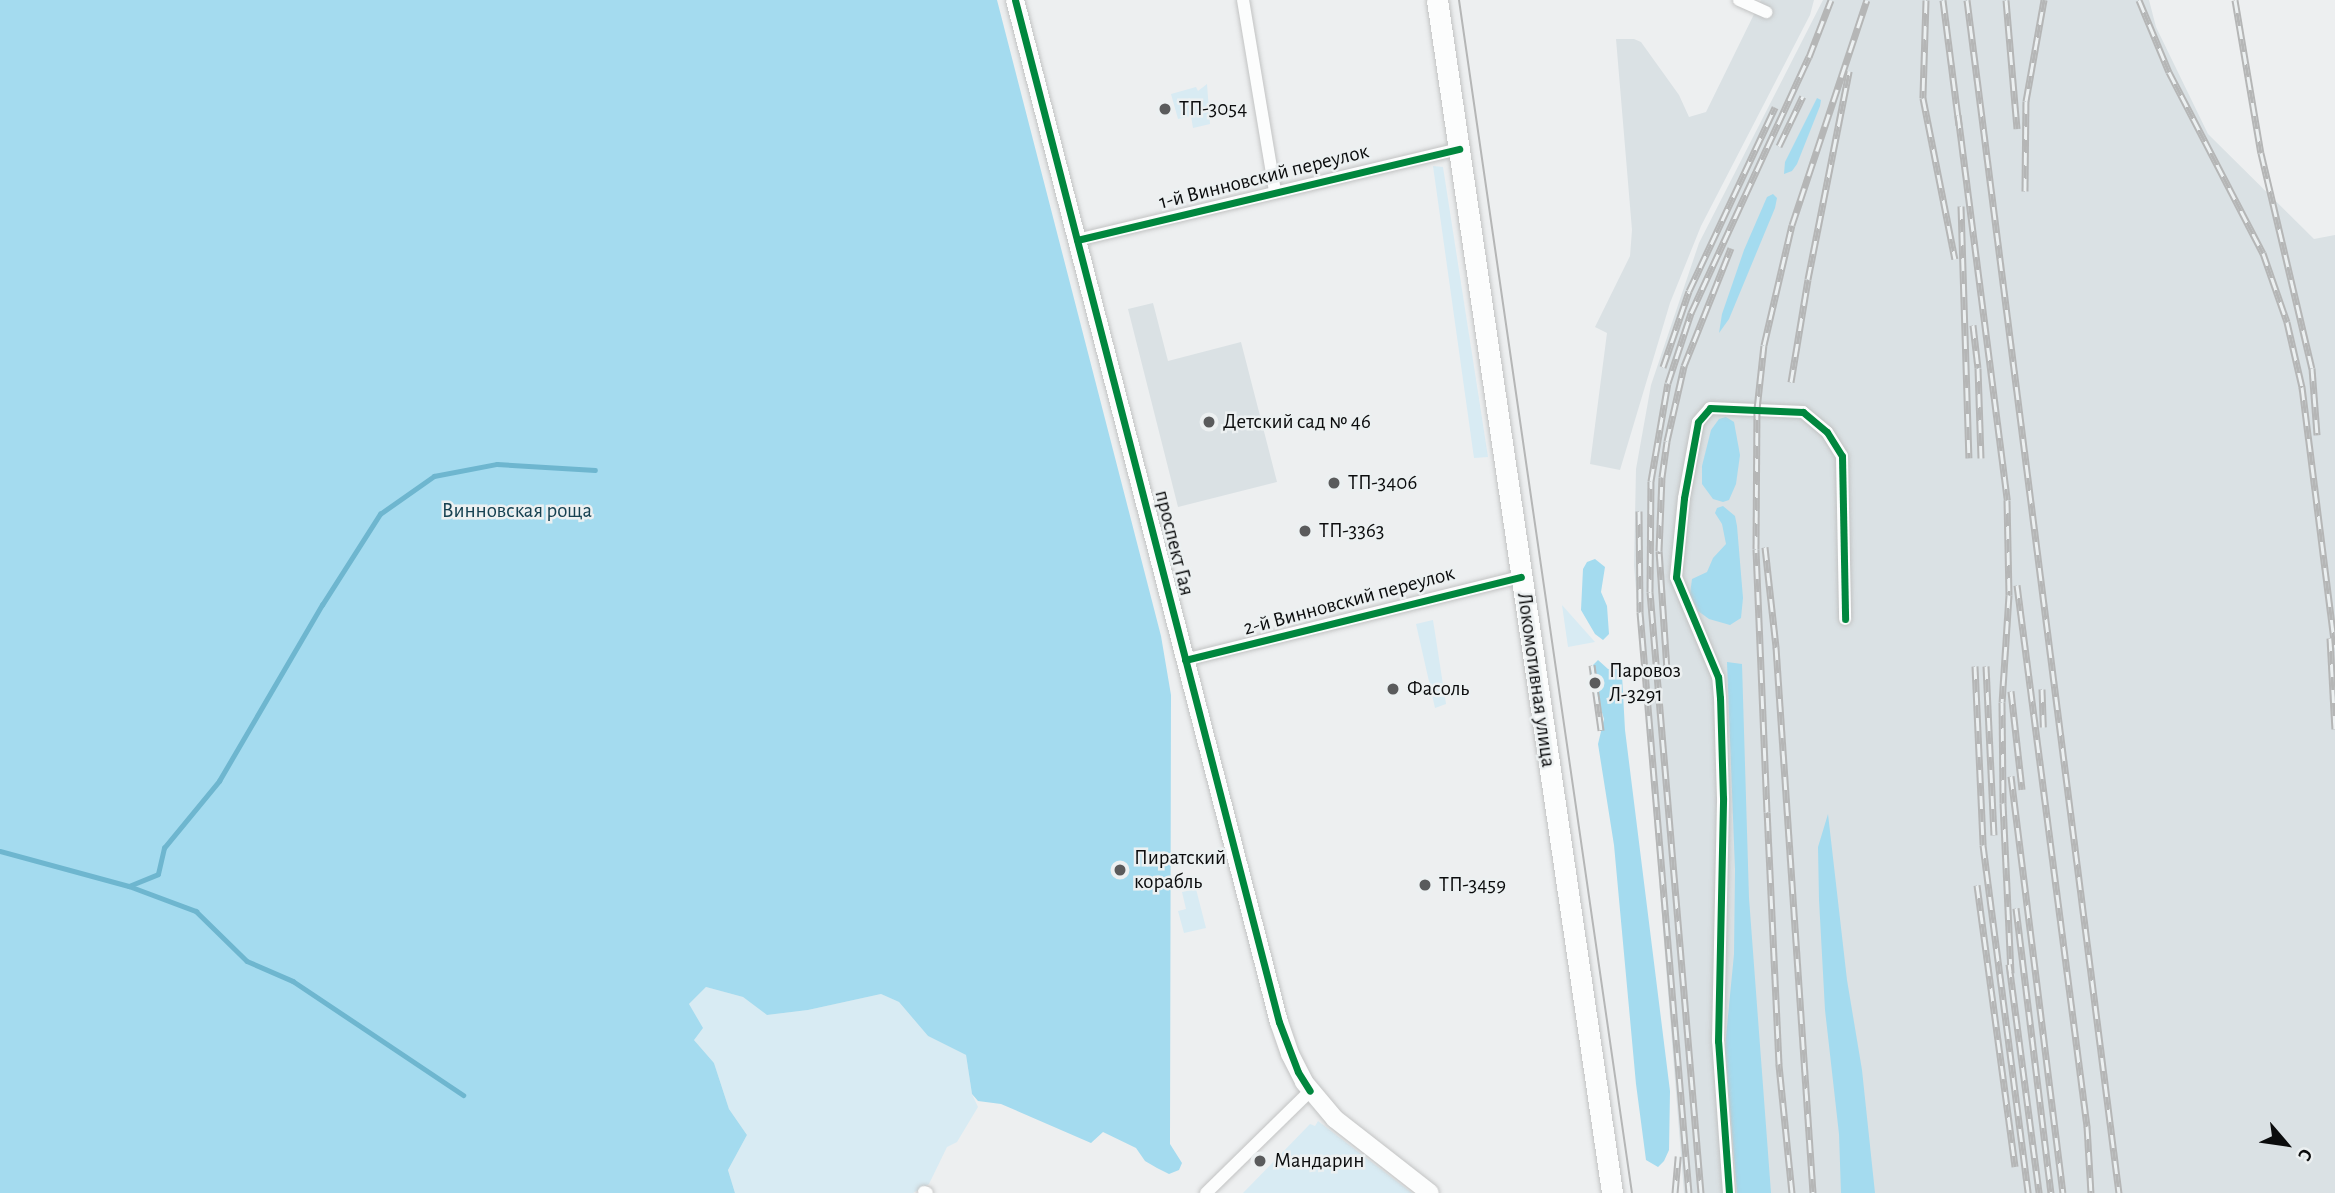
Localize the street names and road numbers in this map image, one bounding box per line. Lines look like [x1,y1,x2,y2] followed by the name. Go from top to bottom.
[1157,139,1371,215] street label: 1-й Винновский переулок
[1149,488,1199,598] street label: проспект Гая
[1241,561,1457,641] street label: 2-й Винновский переулок
[1511,591,1561,769] street label: Локомотивная улица

